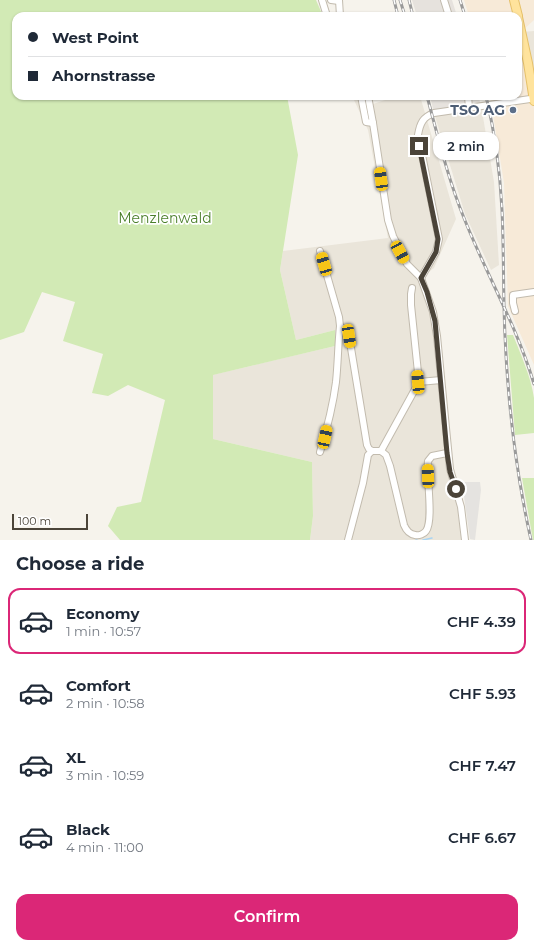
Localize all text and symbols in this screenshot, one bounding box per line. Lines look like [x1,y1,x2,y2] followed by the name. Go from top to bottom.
[52,28,139,47] text: West Point
[52,66,156,85] text: Ahornstrasse
[450,101,505,119] place label: TSO AG
[508,105,518,115] marker: TSO AG
[433,132,499,160] callout: 2 min
[410,137,428,155] route end
[447,138,485,154] text: 2 min
[373,166,389,192] car
[118,209,212,227] park label: Menzlenwald
[389,239,411,265] car
[315,251,333,277] car
[341,323,357,349] car
[411,370,425,394] car
[317,424,333,450] car
[422,464,434,488] car
[447,480,465,498] route start
[12,512,88,531] scale bar
[18,514,51,528] text: 100 m
[16,553,144,575] text: Choose a ride
[18,603,54,639] icon: car
[66,604,139,623] text: Economy
[447,612,516,631] text: CHF 4.39
[66,623,141,639] text: 1 min · 10:57
[18,675,54,711] icon: car
[66,676,131,695] text: Comfort
[449,684,516,703] text: CHF 5.93
[66,695,145,711] text: 2 min · 10:58
[18,747,54,783] icon: car
[66,748,85,767] text: XL
[449,756,516,775] text: CHF 7.47
[66,767,144,783] text: 3 min · 10:59
[18,819,54,855] icon: car
[66,820,110,839] text: Black
[448,828,516,847] text: CHF 6.67
[66,839,144,855] text: 4 min · 11:00
[16,894,518,940] button: Confirm

